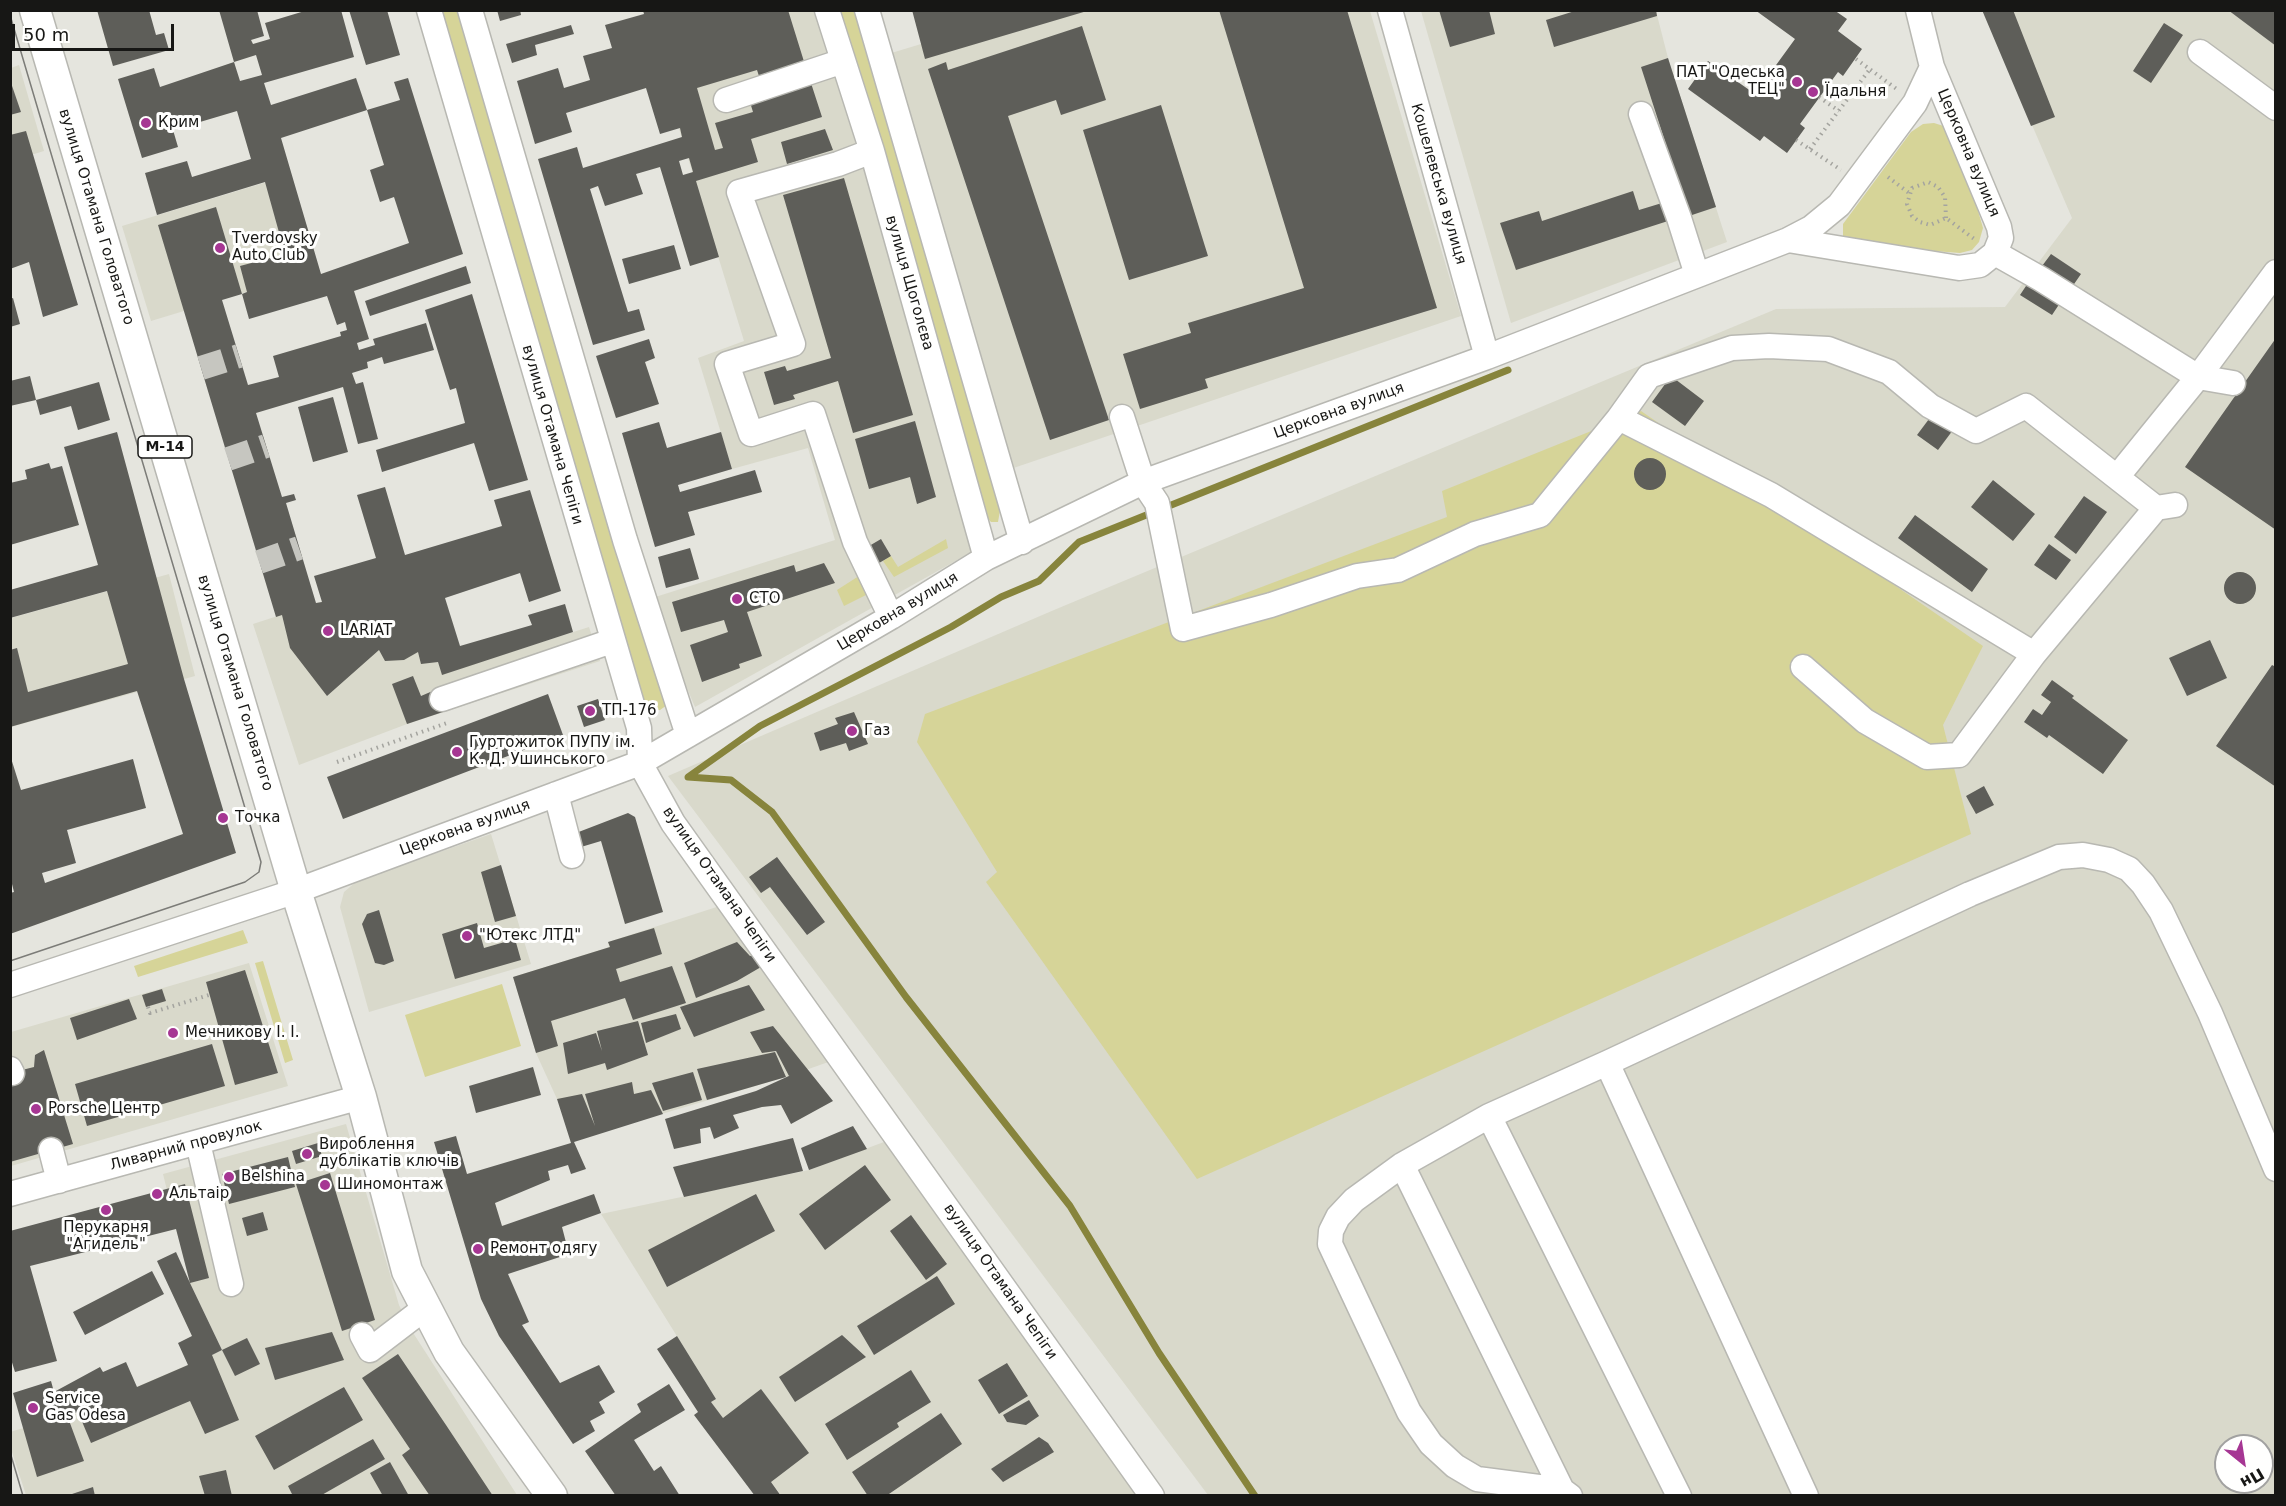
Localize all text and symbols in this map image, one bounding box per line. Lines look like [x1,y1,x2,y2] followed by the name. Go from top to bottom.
[15,12,177,50] scale bar
[23,24,69,45] text: 50 m
[1676,64,1785,99] place label: ПАТ "Одеська ТЕЦ"
[1790,75,1804,89] marker: ПАТ "Одеська ТЕЦ"
[1825,83,1886,101] place label: Їдальня
[1806,85,1820,99] marker: Їдальня
[1933,86,2003,220] street label: Церковна вулиця
[1406,101,1470,267] street label: Кошелевська вулиця
[54,107,138,327] street label: вулиця Отамана Головатого
[158,114,199,132] place label: Крим
[139,116,153,130] marker: Крим
[881,213,937,353] street label: вулиця Щоголєва
[232,230,318,265] place label: Tverdovsky Auto Club
[213,241,227,255] marker: Tverdovsky Auto Club
[518,343,586,527] street label: вулиця Отамана Чепіги
[1271,379,1407,443] street label: Церковна вулиця
[138,436,192,458] road number: М-14
[834,569,962,655] street label: Церковна вулиця
[193,573,277,793] street label: вулиця Отамана Головатого
[749,590,780,608] place label: СТО
[730,592,744,606] marker: СТО
[340,622,392,640] place label: LARIAT
[321,624,335,638] marker: LARIAT
[602,702,656,720] place label: ТП-176
[583,704,597,718] marker: ТП-176
[864,722,890,740] place label: Газ
[845,724,859,738] marker: Газ
[469,734,635,769] place label: Гуртожиток ПУПУ ім. К. Д. Ушинського
[450,745,464,759] marker: Гуртожиток ПУПУ ім. К. Д. Ушинського
[397,796,533,860] street label: Церковна вулиця
[658,804,780,966] street label: вулиця Отамана Чепіги
[235,809,280,827] place label: Точка
[216,811,230,825] marker: Точка
[479,927,581,945] place label: "Ютекс ЛТД"
[460,929,474,943] marker: "Ютекс ЛТД"
[185,1024,299,1042] place label: Мечникову І. І.
[166,1026,180,1040] marker: Мечникову І. І.
[48,1100,160,1118] place label: Porsche Центр
[29,1102,43,1116] marker: Porsche Центр
[108,1117,264,1175] street label: Ливарний провулок
[319,1136,459,1171] place label: Вироблення дублікатів ключів
[300,1147,314,1161] marker: Вироблення дублікатів ключів
[241,1168,305,1186] place label: Belshina
[222,1170,236,1184] marker: Belshina
[337,1176,444,1194] place label: Шиномонтаж
[318,1178,332,1192] marker: Шиномонтаж
[169,1185,229,1203] place label: Альтаір
[150,1187,164,1201] marker: Альтаір
[939,1201,1061,1363] street label: вулиця Отамана Чепіги
[99,1203,113,1217] marker: Перукарня "Агидель"
[63,1219,149,1254] place label: Перукарня "Агидель"
[490,1240,597,1258] place label: Ремонт одягу
[471,1242,485,1256] marker: Ремонт одягу
[45,1390,126,1425] place label: Service Gas Odesa
[26,1401,40,1415] marker: Service Gas Odesa
[2214,1434,2274,1494] north arrow
[2237,1464,2268,1493] text: Пн

